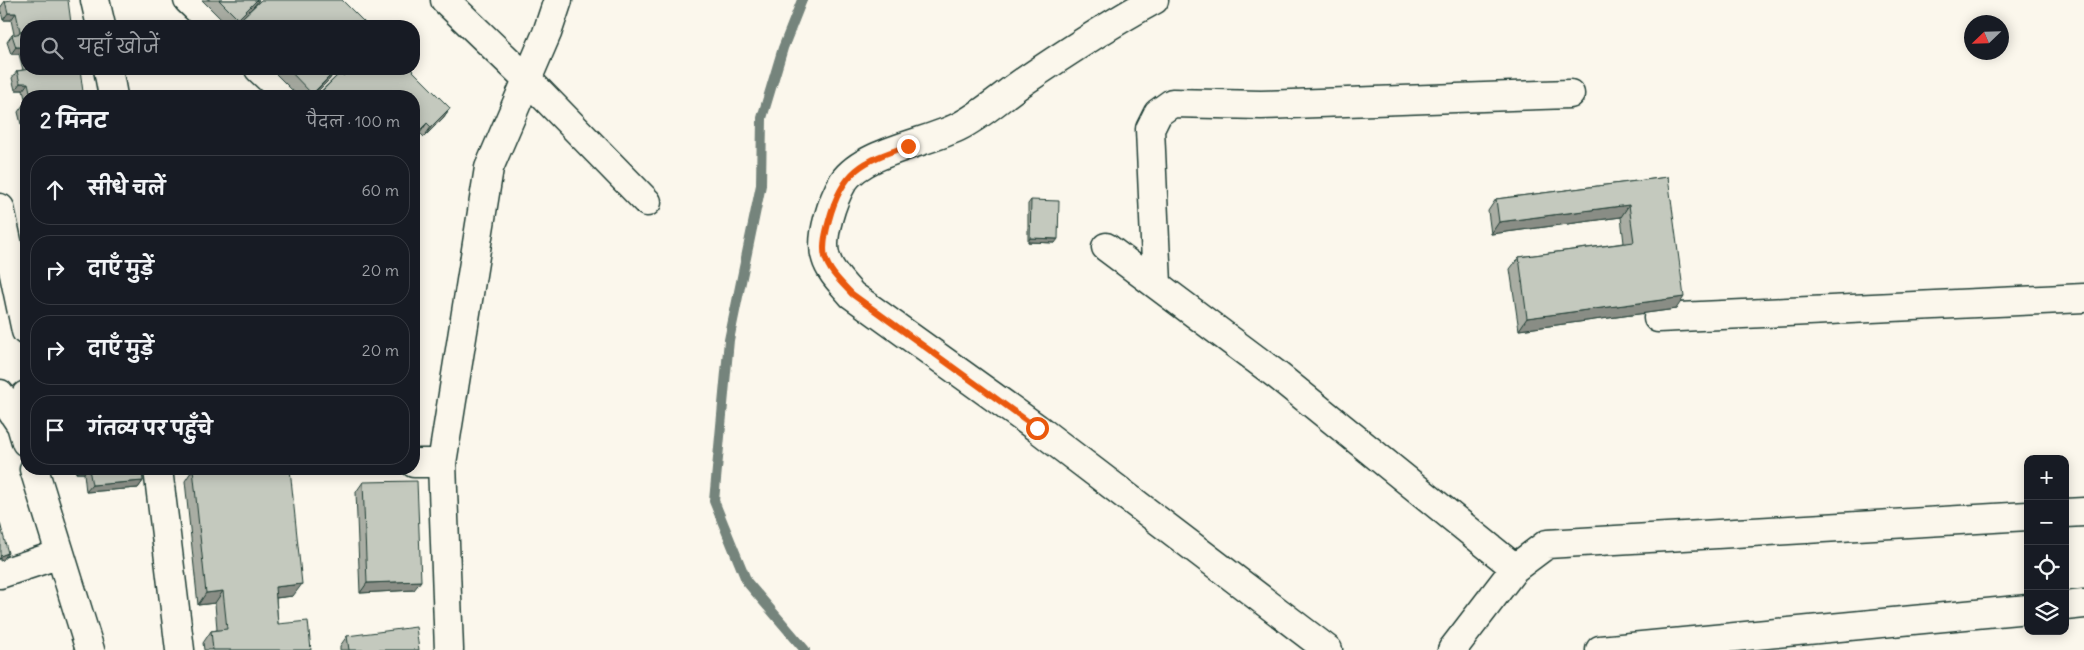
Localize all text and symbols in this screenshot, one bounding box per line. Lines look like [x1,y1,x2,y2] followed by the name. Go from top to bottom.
[1964,15,2009,60] north arrow
[20,20,420,75] search box
[38,34,66,62] icon: search
[78,34,159,58] text: यहाँ खोजें
[40,107,107,134] text: 2 मिनट
[307,111,400,131] text: पैदल · 100 m
[897,135,920,158] route end
[41,176,69,204] icon: ahead
[88,176,165,200] text: सीधे चलें
[361,180,399,200] text: 60 m
[41,256,69,284] icon: right
[88,256,154,280] text: दाएँ मुड़ें
[362,260,399,280] text: 20 m
[41,336,69,364] icon: right
[88,336,154,360] text: दाएँ मुड़ें
[362,340,399,360] text: 20 m
[41,416,69,444] icon: arrive
[88,416,213,440] text: गंतव्य पर पहुँचे
[1026,417,1049,440] route start
[2024,455,2069,635] map controls
[2024,455,2069,500] button: +
[2024,500,2069,545] button: −
[2024,545,2069,590] button: locate
[2024,590,2069,635] button: layers

